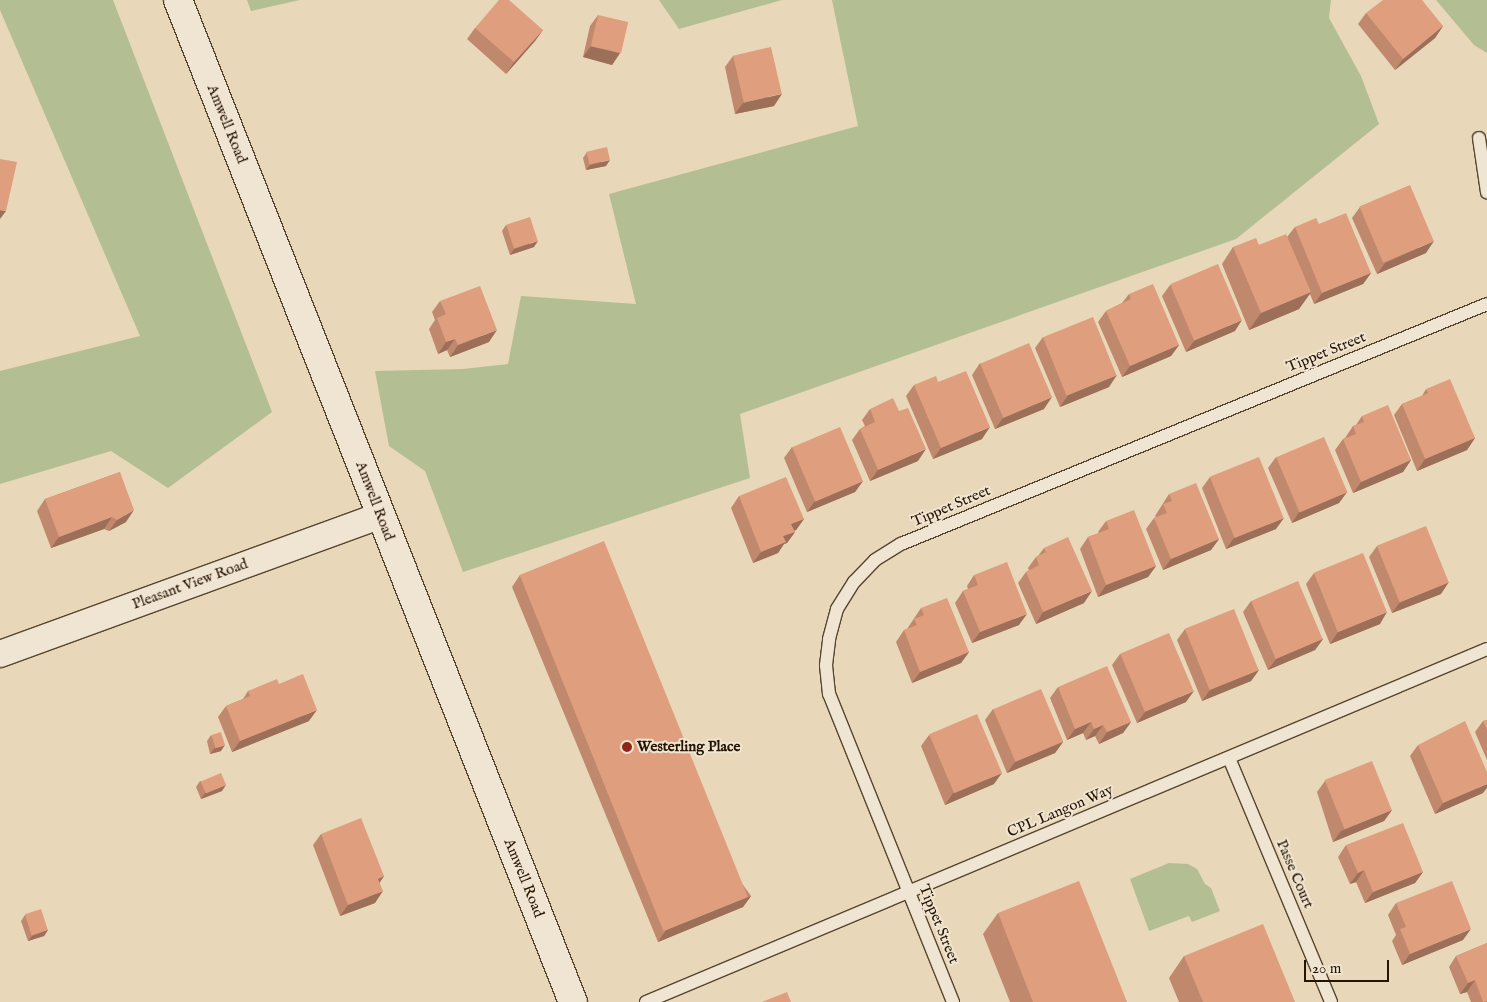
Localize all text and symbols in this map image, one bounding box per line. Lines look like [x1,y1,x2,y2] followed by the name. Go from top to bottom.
[203,82,251,166] street label: Amwell Road
[1284,328,1368,376] street label: Tippet Street
[352,459,398,543] street label: Amwell Road
[909,481,993,531] street label: Tippet Street
[130,555,250,613] street label: Pleasant View Road
[637,738,740,756] place label: Westerling Place
[621,741,633,753] marker: Westerling Place
[1005,781,1115,841] street label: CPL Langon Way
[500,836,548,920] street label: Amwell Road
[1272,837,1318,911] street label: Passe Court
[915,882,963,966] street label: Tippet Street
[1307,950,1392,982] scale bar
[1312,959,1341,978] text: 20 m

